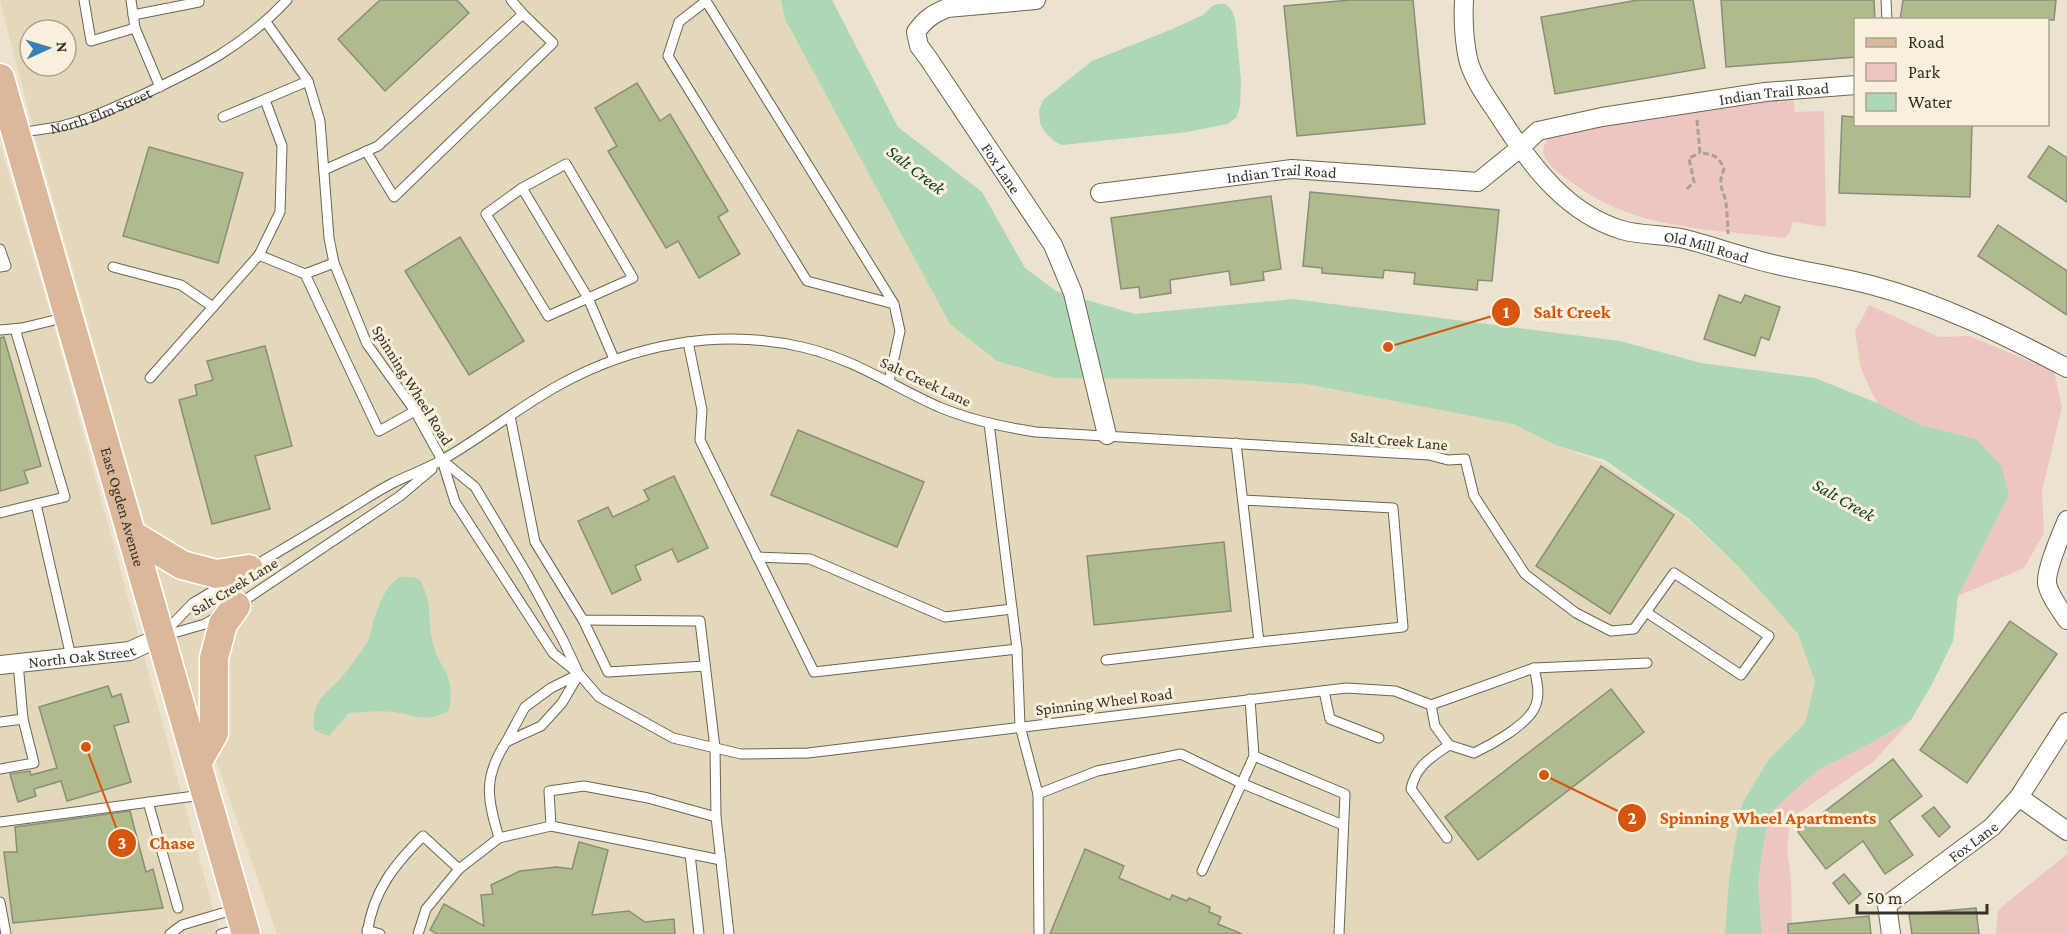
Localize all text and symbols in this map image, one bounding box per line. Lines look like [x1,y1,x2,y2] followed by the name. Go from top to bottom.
[18,18,78,78] north arrow
[1854,18,2049,126] legend
[1908,32,1945,52] text: Road
[54,41,71,53] text: N
[1908,62,1940,82] text: Park
[1718,79,1830,108] street label: Indian Trail Road
[49,84,155,137] street label: North Elm Street
[1908,92,1953,112] text: Water
[978,140,1024,197] street label: Fox Lane
[883,141,950,200] water label: Salt Creek
[1226,161,1338,186] street label: Indian Trail Road
[1663,228,1751,266] street label: Old Mill Road
[1491,294,1622,330] callout: Salt Creek
[1503,302,1510,322] text: 1
[1533,302,1611,322] text: Salt Creek
[368,322,457,449] street label: Spinning Wheel Road
[878,353,974,410] street label: Salt Creek Lane
[1349,428,1448,453] street label: Salt Creek Lane
[98,445,148,568] street label: East Ogden Avenue
[1810,474,1879,526] water label: Salt Creek
[188,554,281,619] street label: Salt Creek Lane
[27,641,139,671] street label: North Oak Street
[1035,685,1174,719] street label: Spinning Wheel Road
[1617,800,1888,836] callout: Spinning Wheel Apartments
[1627,808,1637,828] text: 2
[1660,808,1876,828] text: Spinning Wheel Apartments
[1945,818,2002,866] street label: Fox Lane
[107,825,207,861] callout: Chase
[118,833,126,853] text: 3
[149,833,195,853] text: Chase
[1857,877,1988,915] scale bar
[1866,888,1903,908] text: 50 m

